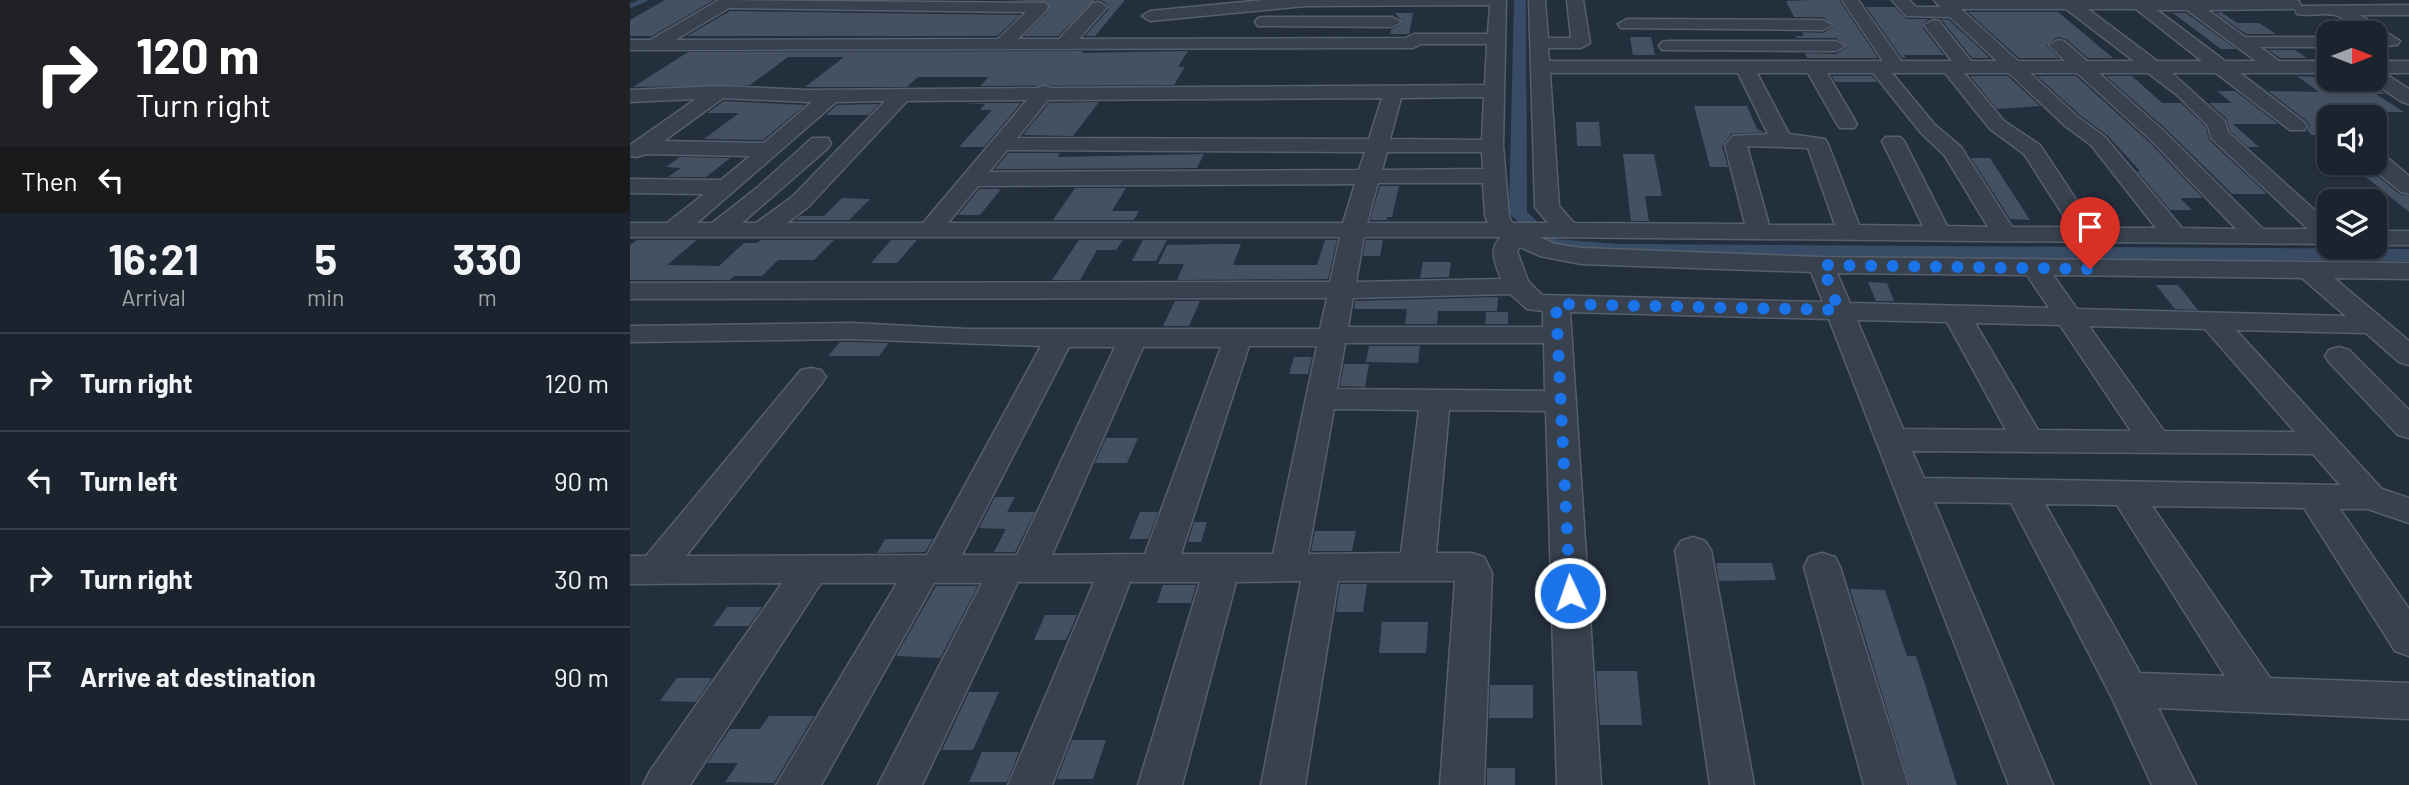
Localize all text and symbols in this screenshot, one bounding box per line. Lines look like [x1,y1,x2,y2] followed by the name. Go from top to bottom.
[2317,21,2387,91] north arrow
[2317,21,2387,259] map controls
[136,25,259,84] text: 120 m
[21,28,112,119] icon: right
[136,85,271,123] text: Turn right
[2317,105,2387,175] button: sound
[92,161,130,199] icon: left
[21,165,78,196] text: Then
[2317,189,2387,259] button: layers
[2060,197,2120,269] pin
[2071,208,2109,246] icon: arrive
[108,233,199,283] text: 16:21
[314,233,337,283] text: 5
[453,233,522,283] text: 330
[121,283,186,311] text: Arrival
[307,283,344,311] text: min
[478,283,497,311] text: m
[21,363,59,401] icon: right
[80,367,193,398] text: Turn right
[545,367,609,398] text: 120 m
[21,461,59,499] icon: left
[80,465,178,496] text: Turn left
[554,465,609,496] text: 90 m
[1533,556,1607,630] position arrow
[21,559,59,597] icon: right
[80,563,193,594] text: Turn right
[554,563,609,594] text: 30 m
[21,657,59,695] icon: arrive
[80,661,316,692] text: Arrive at destination
[554,661,609,692] text: 90 m

